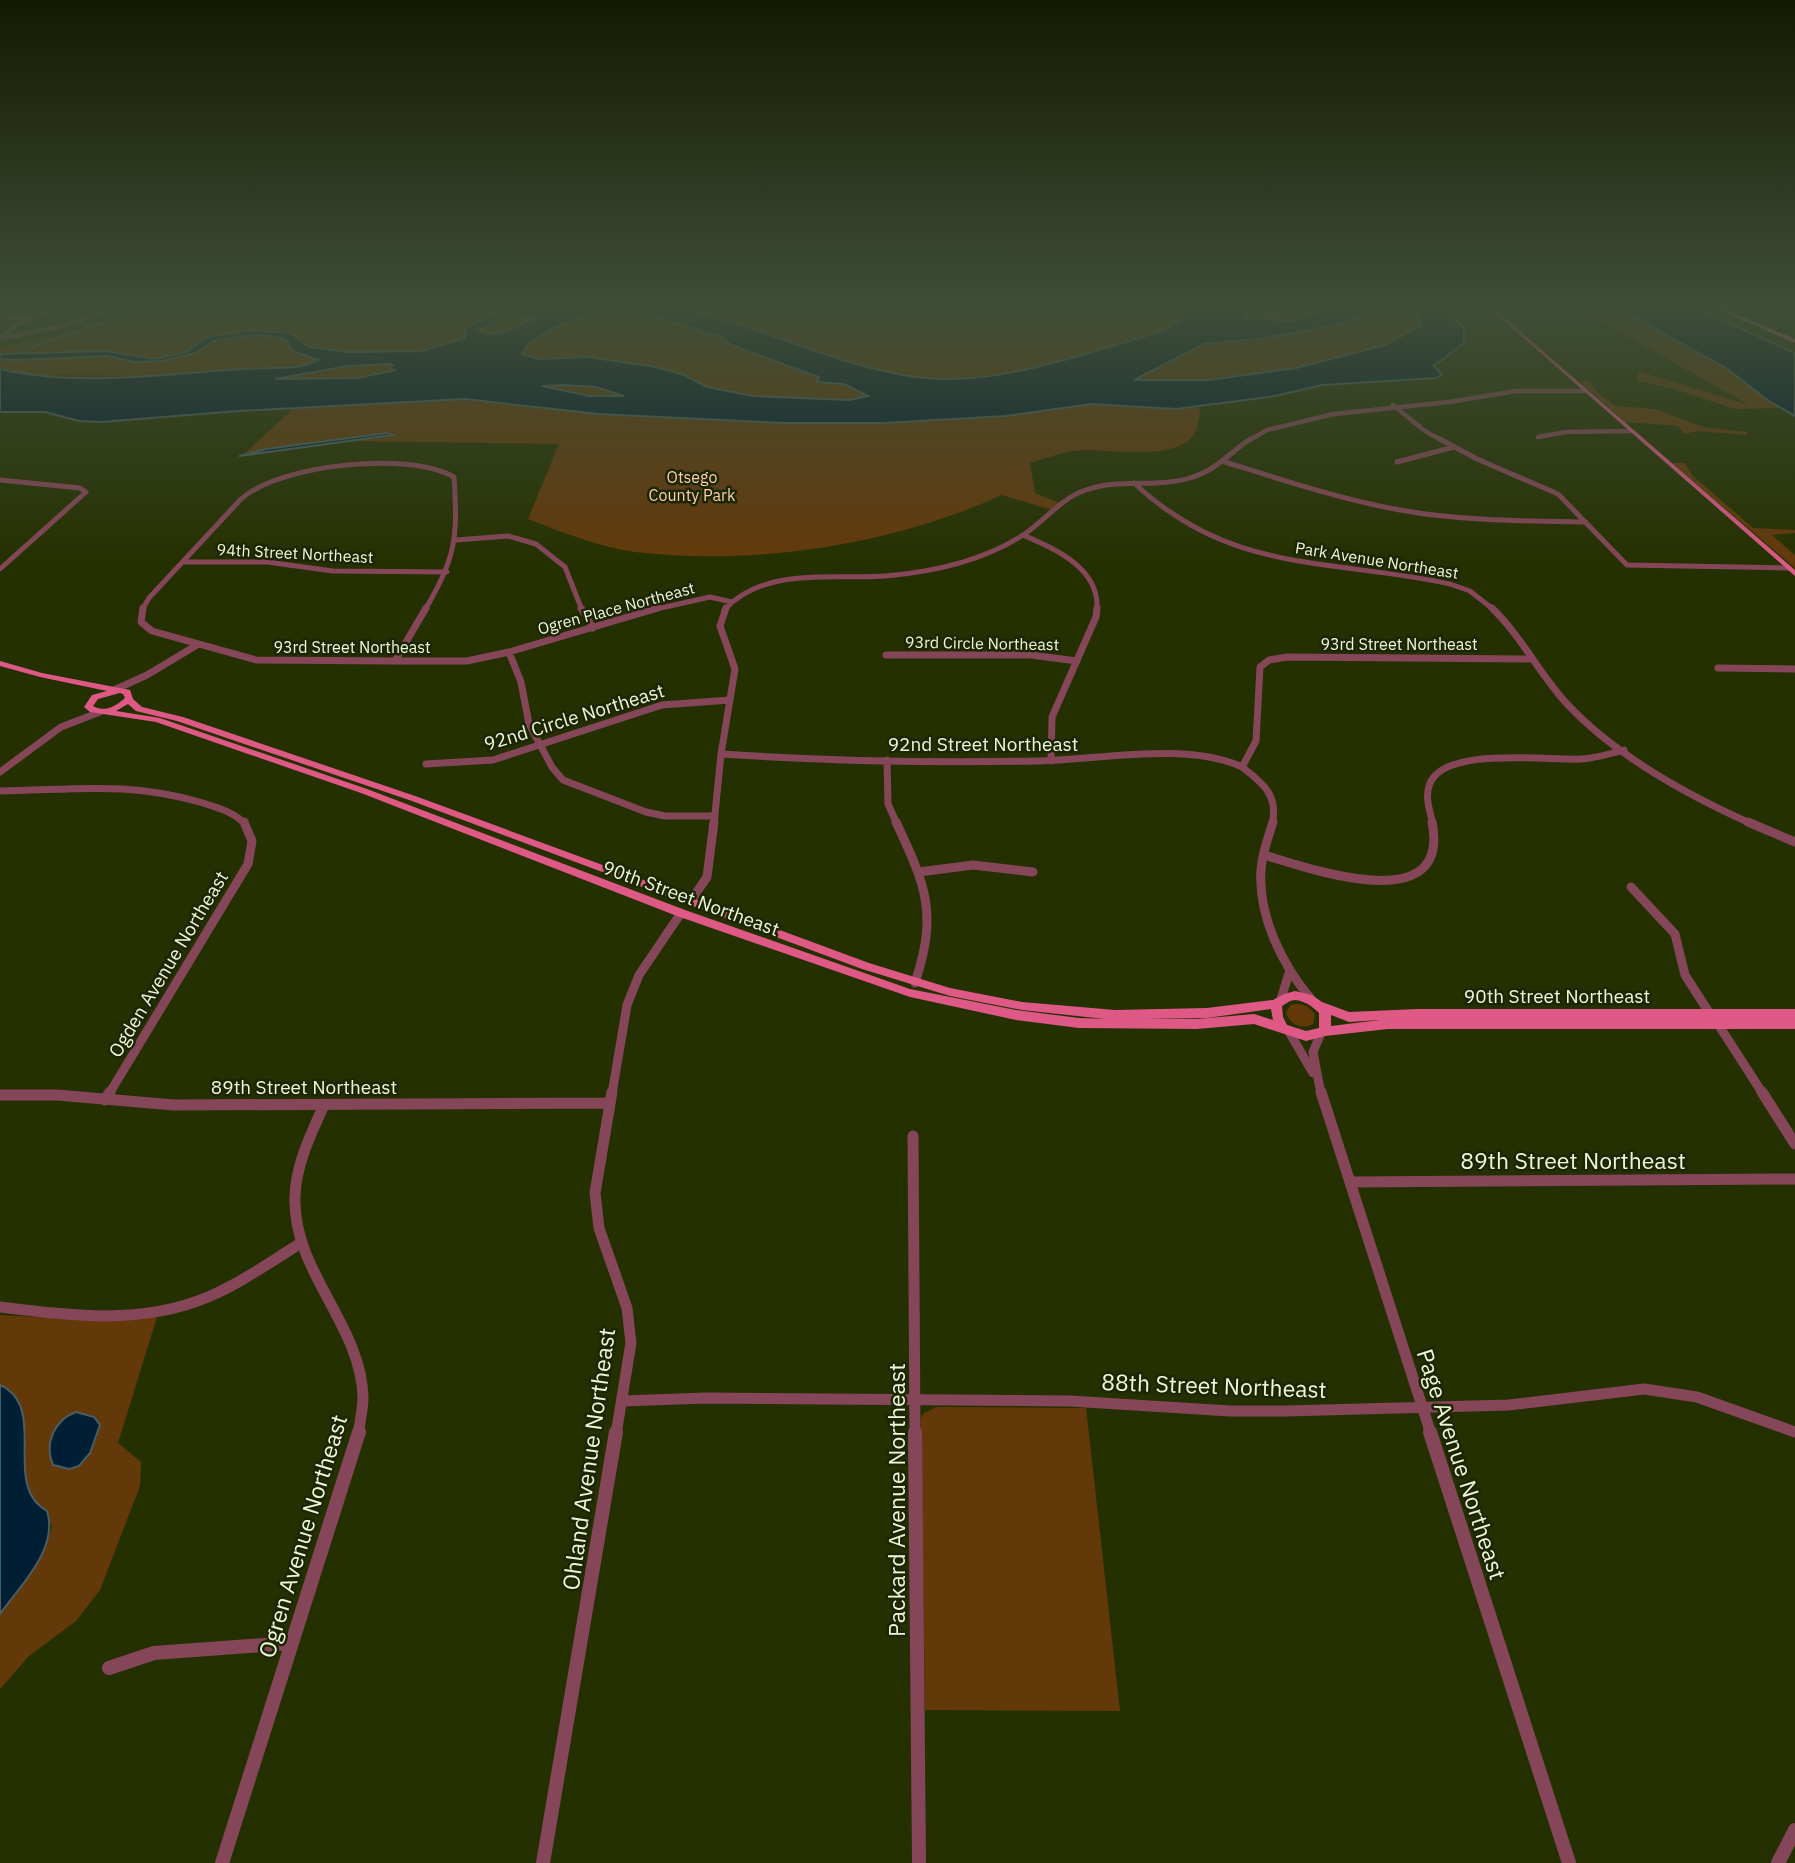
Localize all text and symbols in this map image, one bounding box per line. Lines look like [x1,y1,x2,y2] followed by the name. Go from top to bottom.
[649,467,736,505] park label: Otsego County Park
[1294,537,1460,583] street label: Park Avenue Northeast
[216,539,374,567] street label: 94th Street Northeast
[535,577,697,639] street label: Ogren Place Northeast
[905,632,1059,654] street label: 93rd Circle Northeast
[1320,634,1478,654] street label: 93rd Street Northeast
[273,637,431,657] street label: 93rd Street Northeast
[481,678,667,756] street label: 92nd Circle Northeast
[888,732,1078,756] street label: 92nd Street Northeast
[599,855,783,941] street label: 90th Street Northeast
[103,867,233,1061] street label: Ogden Avenue Northeast
[1464,984,1650,1008] street label: 90th Street Northeast
[211,1075,397,1099] street label: 89th Street Northeast
[1460,1145,1686,1175] street label: 89th Street Northeast
[555,1326,621,1592] street label: Ohland Avenue Northeast
[1410,1345,1514,1583] street label: Page Avenue Northeast
[881,1363,911,1637] street label: Packard Avenue Northeast
[1101,1366,1327,1404] street label: 88th Street Northeast
[251,1411,353,1661] street label: Ogren Avenue Northeast

